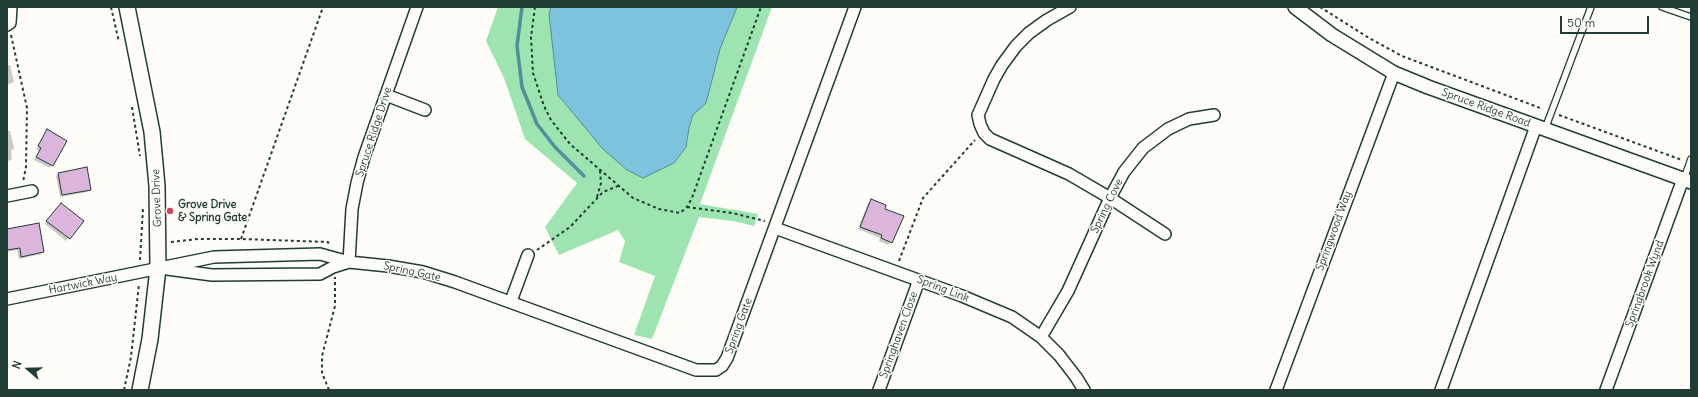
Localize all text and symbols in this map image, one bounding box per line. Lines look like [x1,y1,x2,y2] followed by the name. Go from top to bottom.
[1562,8,1651,34] scale bar
[1567,15,1595,30] text: 50 m
[353,85,395,179] street label: Spruce Ridge Drive
[1440,86,1532,130] street label: Spruce Ridge Road
[149,169,165,227] street label: Grove Drive
[1088,177,1126,235] street label: Spring Cove
[1313,189,1355,273] street label: Springwood Way
[178,198,247,224] place label: Grove Drive & Spring Gate
[165,206,175,216] marker: Grove Drive & Spring Gate
[1623,239,1667,329] street label: Springbrook Wynd
[382,259,442,285] street label: Spring Gate
[48,271,118,297] street label: Hartwick Way
[915,273,971,305] street label: Spring Link
[877,290,921,380] street label: Springhaven Close
[723,296,755,356] street label: Spring Gate
[8,349,48,389] north arrow
[9,359,25,371] text: N

